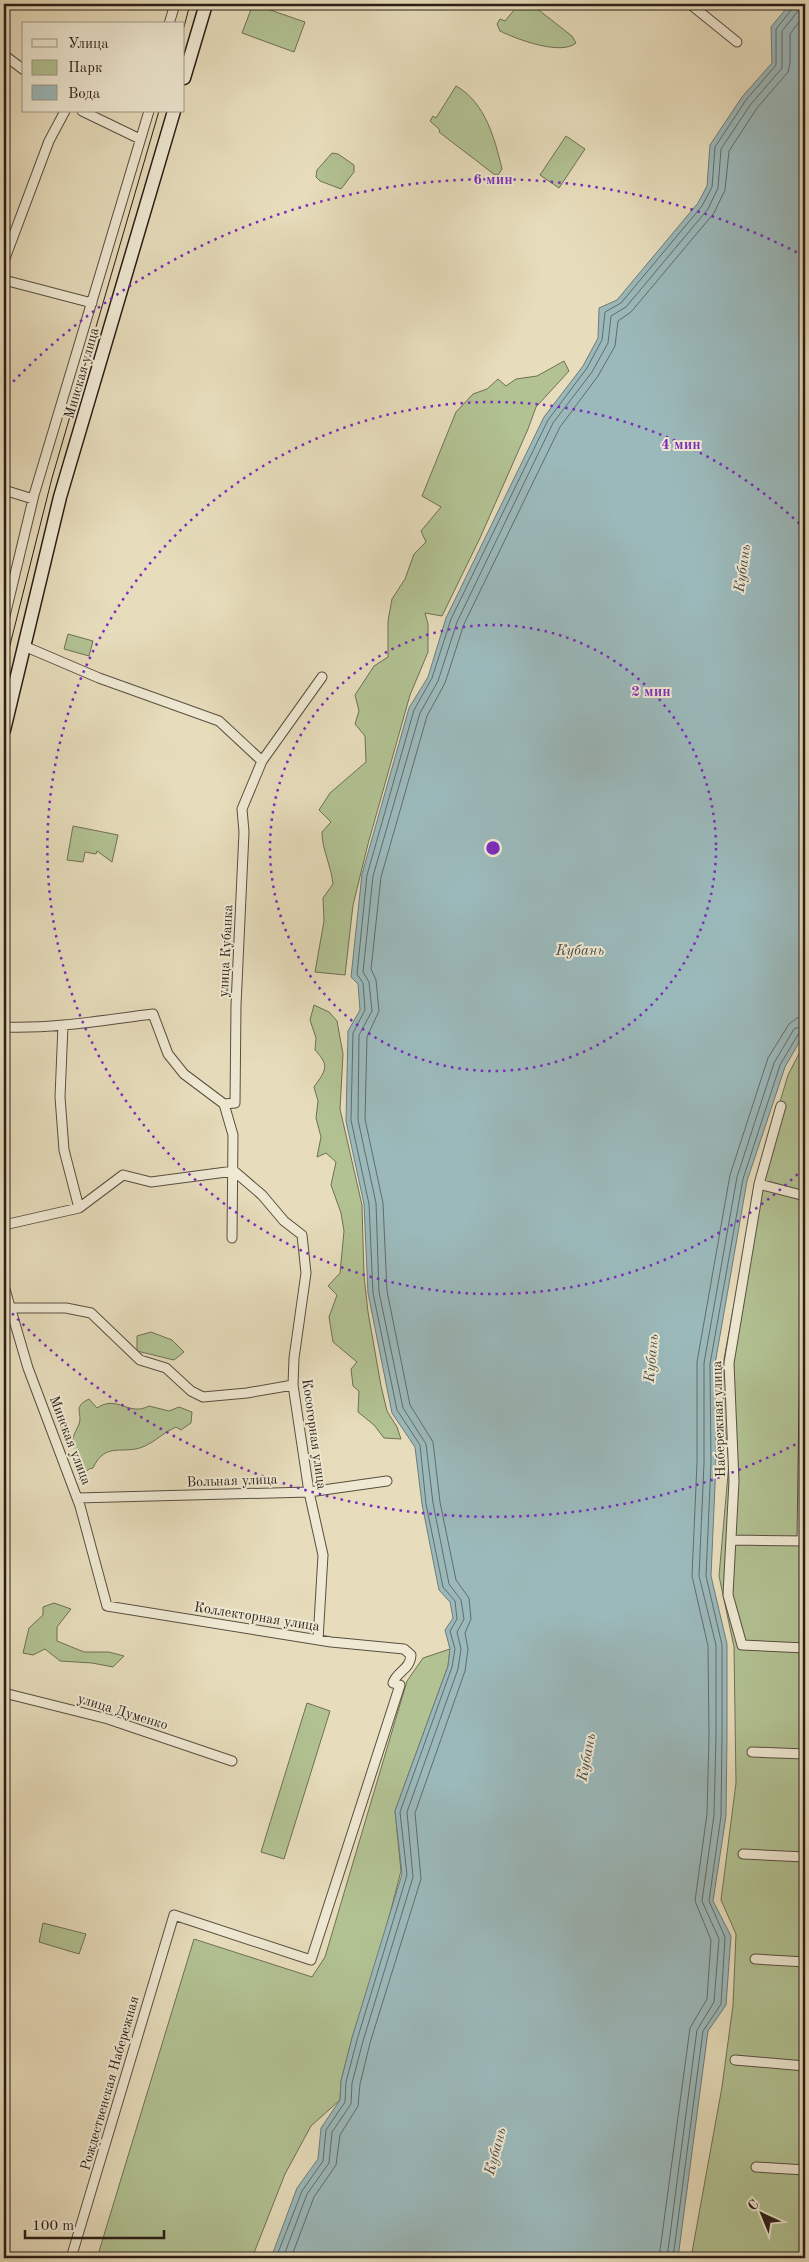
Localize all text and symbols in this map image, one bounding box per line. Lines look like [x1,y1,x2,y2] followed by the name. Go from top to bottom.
[22,22,185,112] legend
[68,37,109,52] text: Улица
[68,61,103,76] text: Парк
[68,87,101,102] text: Вода
[473,173,513,188] text: 6 мин
[62,326,102,420] street label: Минская улица
[661,438,701,453] text: 4 мин
[732,543,754,594] water label: Кубань
[631,685,671,700] text: 2 мин
[484,839,502,857] centre of rings
[217,904,235,998] street label: улица Кубанка
[555,943,604,959] water label: Кубань
[642,1333,662,1384] water label: Кубань
[710,1360,728,1478] street label: Набережная улица
[299,1378,329,1490] street label: Косогорная улица
[47,1394,93,1487] street label: Минская улица
[186,1472,278,1490] street label: Вольная улица
[193,1600,321,1634] street label: Коллекторная улица
[76,1692,170,1732] street label: улица Думенко
[574,1732,600,1784] water label: Кубань
[78,1994,142,2172] street label: Рождественская Набережная
[482,2126,510,2178] water label: Кубань
[736,2190,786,2240] north arrow
[745,2197,762,2214] text: С
[25,2207,164,2239] scale bar
[32,2219,74,2234] text: 100 m

